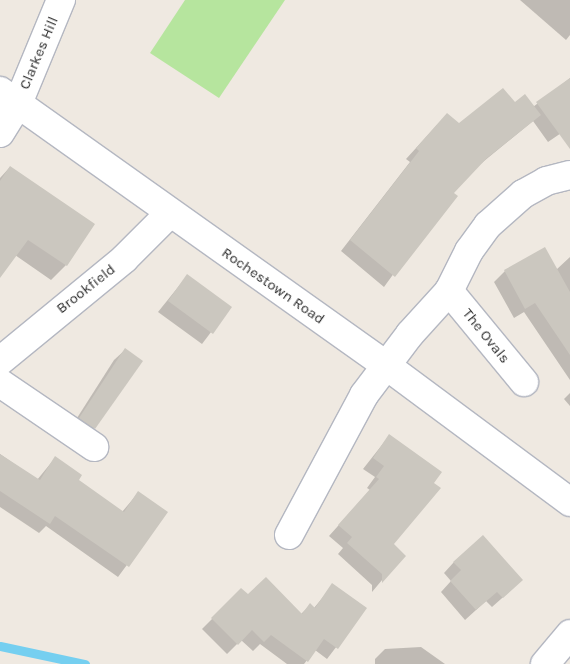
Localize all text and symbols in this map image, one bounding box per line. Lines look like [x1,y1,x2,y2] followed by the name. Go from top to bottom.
[16,14,62,92] street label: Clarkes Hill
[218,244,328,328] street label: Rochestown Road
[53,260,119,318] street label: Brookfield
[458,305,514,367] street label: The Ovals

